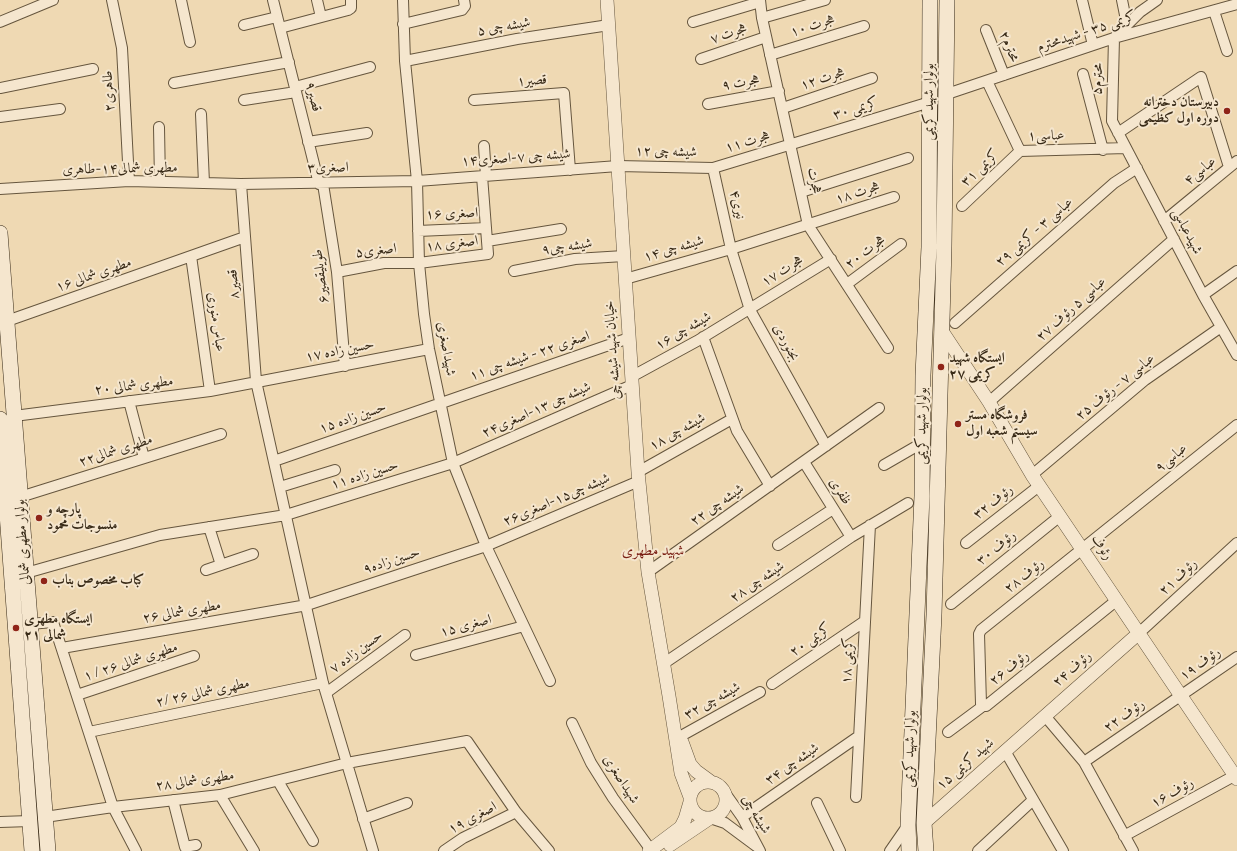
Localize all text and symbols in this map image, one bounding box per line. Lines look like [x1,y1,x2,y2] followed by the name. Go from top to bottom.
[1035,9,1139,57] street label: کریمی ۳۵ - شهیدمحترم
[789,12,837,42] street label: هجرت ۱۰
[476,15,532,41] street label: شیشه چی ۵
[708,21,750,49] street label: هجرت ۷
[994,29,1022,65] street label: محترم۲
[922,63,938,141] street label: بولوار شهید کریمی
[1090,63,1108,95] street label: محترم۵
[799,65,847,95] street label: هجرت ۱۲
[101,70,119,112] street label: طاهری۲
[721,72,761,96] street label: هجرت ۹
[516,73,548,91] street label: قصیر۱
[300,80,324,114] street label: قصیر۹
[831,95,881,125] street label: کریمی ۳۰
[1139,95,1219,128] place label: دبیرستان دخترانه دوره اول کظیمی
[1222,106,1232,116] marker: دبیرستان دخترانه دوره اول کظیمی
[1028,128,1064,146] street label: عباسی۱
[724,129,772,157] street label: هجرت ۱۱
[635,144,697,162] street label: شیشه چی ۱۲
[461,147,571,171] street label: شیشه چی ۷-اصغری۱۴
[958,147,1004,191] street label: کریمی ۳۱
[1182,154,1220,190] street label: عباسی۴
[307,160,349,178] street label: اصغری۳
[62,161,178,179] street label: مطهری شمالی۱۴-طاهری
[802,166,824,196] street label: هجرت
[834,179,882,209] street label: هجرت ۱۸
[725,189,747,221] street label: نیری۴
[993,195,1077,271] street label: عباسی ۳ - کریمی ۲۹
[425,206,479,224] street label: اصغری ۱۶
[1167,206,1205,258] street label: شهیدعباسی
[843,232,889,274] street label: هجرت ۲۰
[425,233,479,257] street label: اصغری ۱۸
[642,233,706,267] street label: شیشه چی ۱۴
[541,236,593,260] street label: شیشه چی۹
[354,241,398,263] street label: اصغری۵
[310,248,334,304] street label: طویلیقصیر۶
[759,253,807,291] street label: هجرت ۱۷
[54,255,134,297] street label: مطهری شمالی ۱۶
[225,268,245,300] street label: قصیر۸
[1034,274,1110,346] street label: عباسی ۵ رئوف ۲۷
[203,291,227,353] street label: عباس منوری
[602,300,626,400] street label: خیابان شهید شیشه چی
[653,309,715,355] street label: شیشه چی ۱۶
[432,321,458,377] street label: شهیداصغری
[768,322,802,364] street label: بجنوردی
[468,329,592,385] street label: اصغری ۲۲ - شیشه چی ۱۱
[304,337,376,367] street label: حسین زاده ۱۷
[949,351,1005,384] place label: ایستگاه شهید کریمی ۲۷
[1073,351,1159,425] street label: عباسی ۷ - رئوف ۲۵
[936,362,946,372] marker: ایستگاه شهید کریمی ۲۷
[94,374,174,400] street label: مطهری شمالی ۲۰
[480,379,594,443] street label: شیشه چی ۱۳-اصغری۲۴
[914,387,932,465] street label: بولوار شهید کریمی
[317,400,389,438] street label: حسین زاده ۱۵
[966,408,1038,440] place label: فروشگاه مستر سیستم شعبه اول
[647,411,709,455] street label: شیشه چی ۱۸
[953,419,963,429] marker: فروشگاه مستر سیستم شعبه اول
[77,432,155,472] street label: مطهری شمالی۲۲
[1153,441,1191,477] street label: عباسی۹
[329,458,401,494] street label: حسین زاده ۱۱
[501,471,613,531] street label: شیشه چی۱۵-اصغری۲۶
[824,475,854,509] street label: ظفری
[688,481,748,531] street label: شیشه چی ۲۲
[971,482,1017,524] street label: رئوف ۳۲
[13,498,35,586] street label: بولوار مطهری شمالی
[47,502,117,534] place label: پارچه و منسوجات محمود
[34,513,44,523] marker: پارچه و منسوجات محمود
[974,528,1020,570] street label: رئوف ۳۰
[1087,532,1115,564] street label: رئوف
[622,543,684,561] district label: شهید مطهری
[361,545,423,579] street label: حسین زاده۹
[1002,556,1048,598] street label: رئوف ۲۸
[1156,556,1202,600] street label: رئوف ۲۱
[728,559,788,607] street label: شیشه چی ۲۸
[52,573,144,589] place label: كباب مخصوص بناب
[39,576,49,586] marker: كباب مخصوص بناب
[142,598,222,628] street label: مطهری شمالی ۲۶
[24,612,93,644] place label: ایستگاه مطهری شمالی ۲۱
[438,612,494,642] street label: اصغری ۱۵
[787,621,835,661] street label: کریمی ۲۰
[11,623,21,633] marker: ایستگاه مطهری شمالی ۲۱
[327,628,387,678] street label: حسین زاده ۷
[839,637,859,685] street label: کریمی ۱۸
[82,640,180,686] street label: مطهری شمالی ۲۶ / ۱
[1177,645,1225,685] street label: رئوف ۱۹
[987,648,1033,690] street label: رئوف ۲۶
[1050,649,1096,691] street label: رئوف ۲۴
[155,676,251,712] street label: مطهری شمالی ۲۶ /۲
[682,680,744,724] street label: شیشه چی ۳۲
[1101,697,1149,737] street label: رئوف ۲۲
[901,710,921,788] street label: بولوار شهید کریمی
[934,736,998,794] street label: شهید کریمی ۱۵
[763,740,823,790] street label: شیشه چی ۳۴
[598,752,642,808] street label: شهیداصغری
[155,768,235,796] street label: مطهری شمالی ۲۸
[1149,775,1197,813] street label: رئوف ۱۶
[737,792,773,838] street label: شیشه چی
[446,799,500,839] street label: اصغری ۱۹

